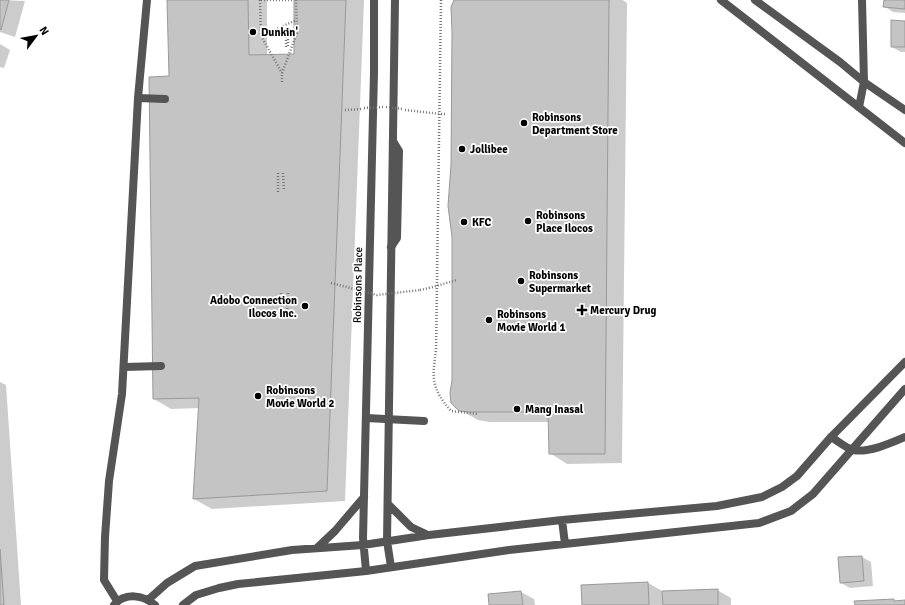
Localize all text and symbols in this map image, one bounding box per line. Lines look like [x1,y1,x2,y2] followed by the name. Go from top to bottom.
[16,16,56,56] north arrow
[37,24,52,38] text: N
[261,26,298,39] place label: Dunkin'
[248,27,258,37] marker: Dunkin'
[532,111,618,137] place label: Robinsons Department Store
[519,118,529,128] marker: Robinsons Department Store
[470,143,508,156] place label: Jollibee
[457,144,467,154] marker: Jollibee
[536,209,593,235] place label: Robinsons Place Ilocos
[472,216,492,229] place label: KFC
[523,216,533,226] marker: Robinsons Place Ilocos
[459,217,469,227] marker: KFC
[351,247,365,323] street label: Robinsons Place
[529,269,591,295] place label: Robinsons Supermarket
[516,276,526,286] marker: Robinsons Supermarket
[210,294,297,320] place label: Adobo Connection Ilocos Inc.
[300,301,310,311] marker: Adobo Connection Ilocos Inc.
[590,304,656,317] place label: Mercury Drug
[577,305,587,315] marker: Mercury Drug
[497,308,565,334] place label: Robinsons Movie World 1
[484,315,494,325] marker: Robinsons Movie World 1
[266,384,334,410] place label: Robinsons Movie World 2
[253,391,263,401] marker: Robinsons Movie World 2
[525,403,584,416] place label: Mang Inasal
[512,404,522,414] marker: Mang Inasal

